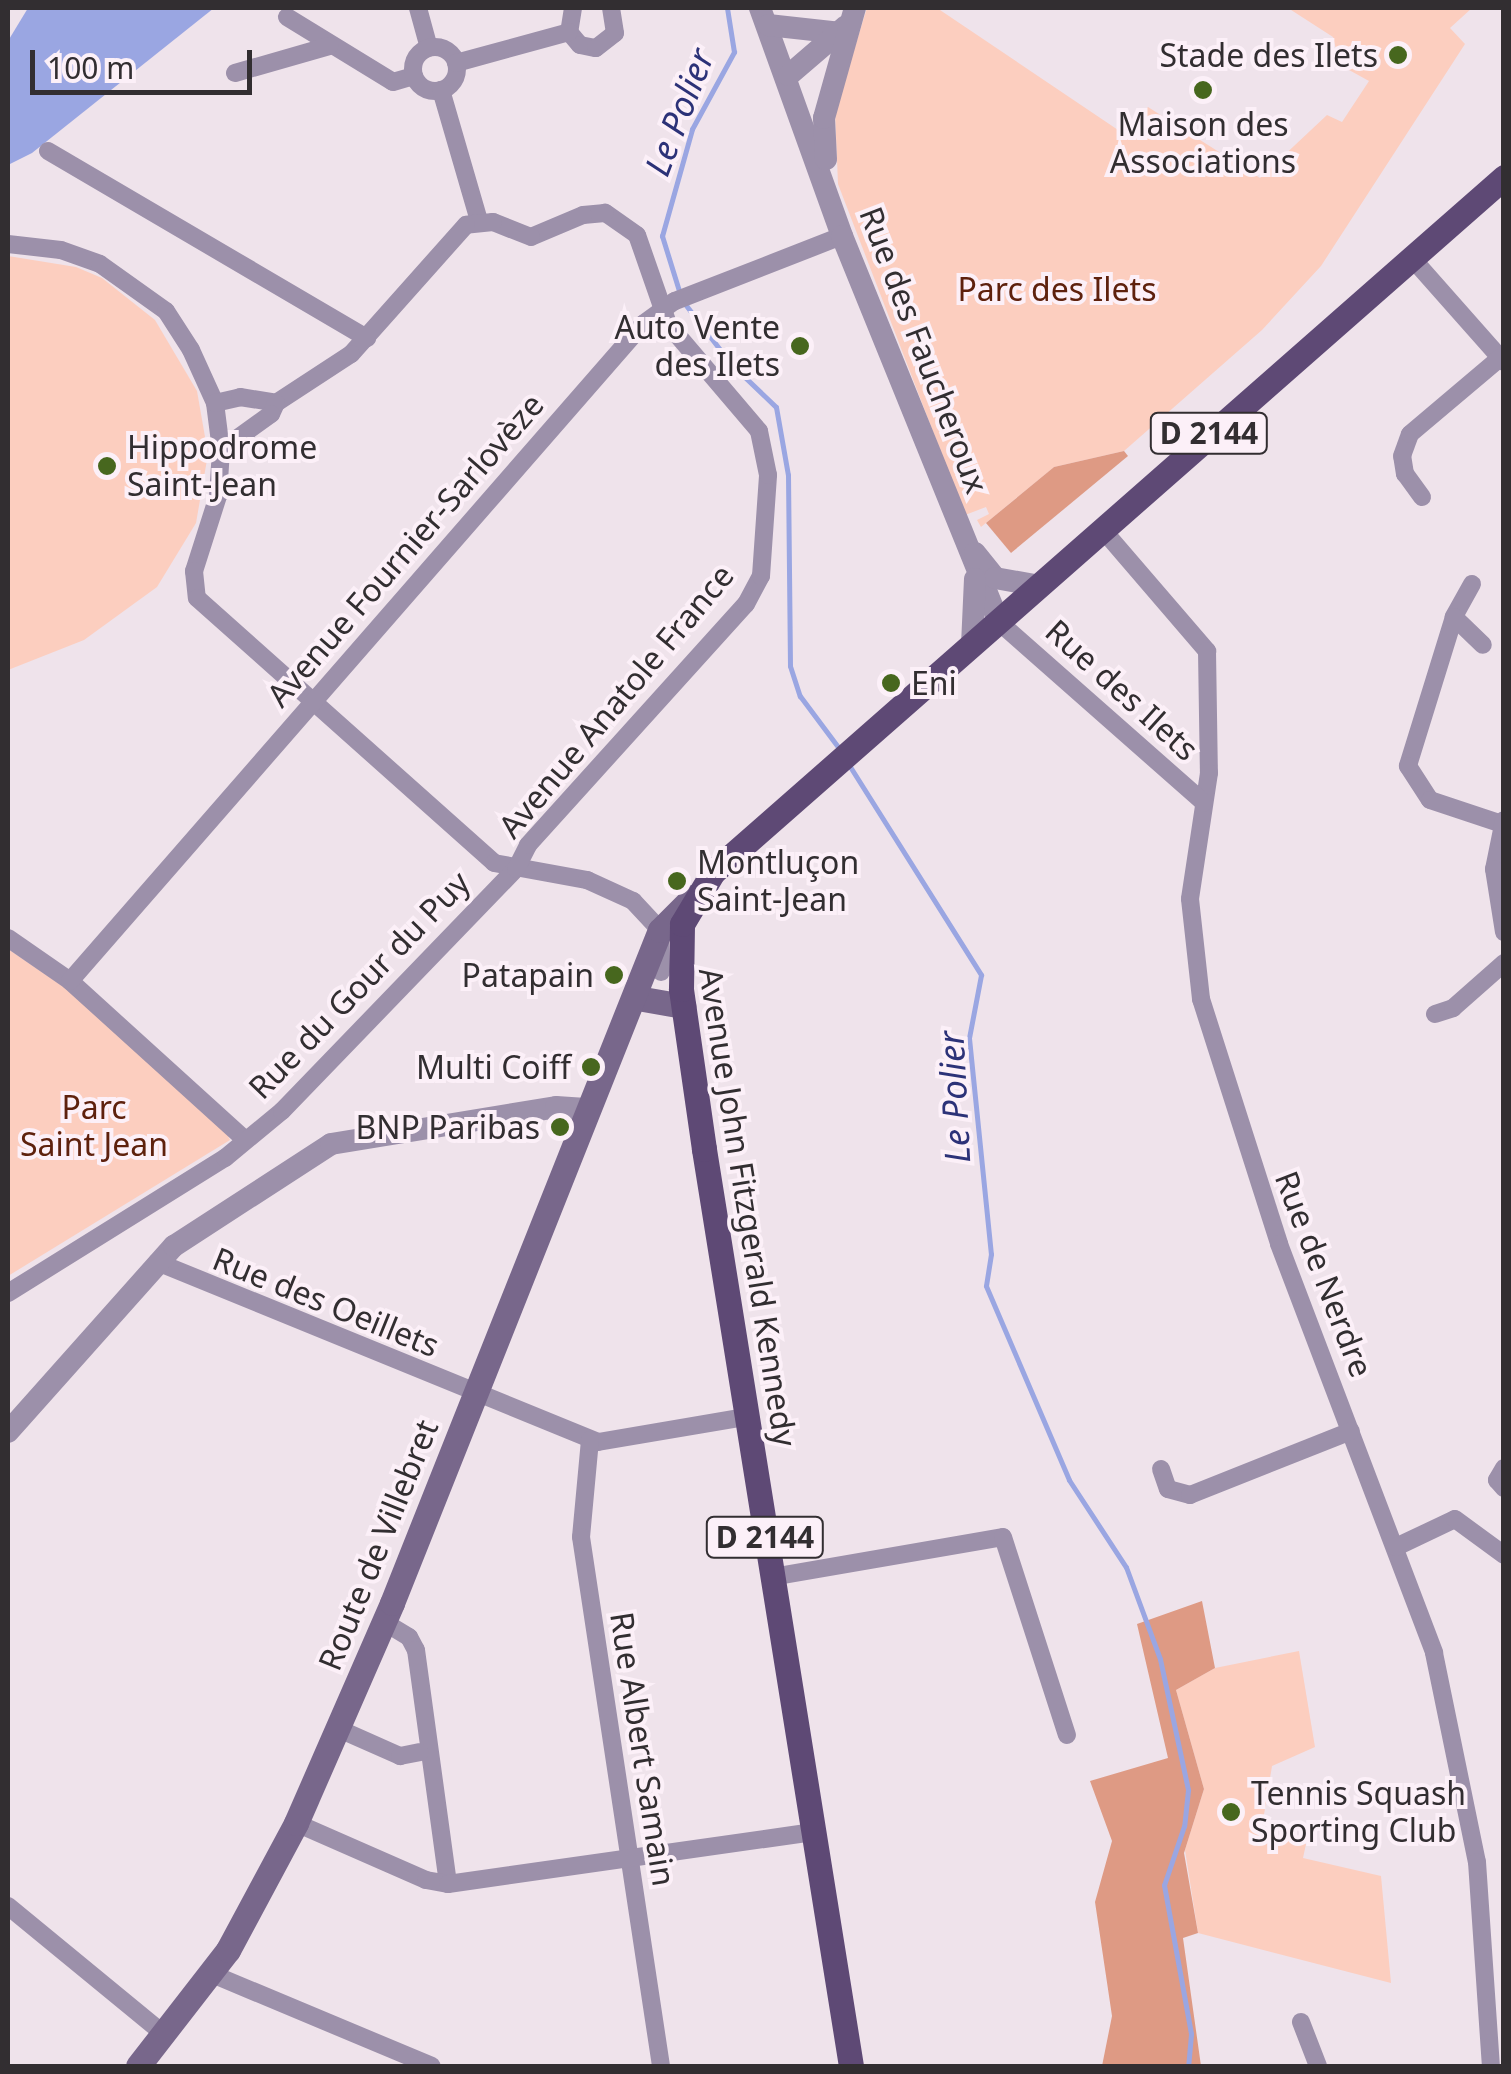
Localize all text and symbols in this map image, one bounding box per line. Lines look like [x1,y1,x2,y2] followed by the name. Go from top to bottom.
[35,30,258,92] scale bar
[1159,36,1378,74] place label: Stade des Ilets
[636,43,722,181] water label: Le Polier
[1387,44,1409,66] marker: Stade des Ilets
[47,47,134,88] text: 100 m
[1192,79,1214,101] marker: Maison des Associations
[1110,106,1296,181] place label: Maison des Associations
[852,201,996,499] street label: Rue des Faucheroux
[958,270,1156,308] park label: Parc des Ilets
[615,309,780,384] place label: Auto Vente des Ilets
[789,335,811,357] marker: Auto Vente des Ilets
[259,386,551,714] street label: Avenue Fournier-Sarlovèze
[1149,408,1269,458] road number: D 2144
[127,429,317,504] place label: Hippodrome Saint-Jean
[96,455,118,477] marker: Hippodrome Saint-Jean
[491,557,741,845] street label: Avenue Anatole France
[1038,612,1206,768] street label: Rue des Ilets
[911,664,957,702] place label: Eni
[880,672,902,694] marker: Eni
[697,844,859,919] place label: Montluçon Saint-Jean
[241,863,477,1107] street label: Rue du Gour du Puy
[666,870,688,892] marker: Montluçon Saint-Jean
[462,956,594,994] place label: Patapain
[603,964,625,986] marker: Patapain
[691,965,805,1449] street label: Avenue John Fitzgerald Kennedy
[930,1030,978,1164] water label: Le Polier
[416,1048,571,1086] place label: Multi Coiff
[580,1056,602,1078] marker: Multi Coiff
[20,1089,168,1164] park label: Parc Saint Jean
[355,1108,540,1146] place label: BNP Paribas
[549,1116,571,1138] marker: BNP Paribas
[1267,1166,1381,1382] street label: Rue de Nerdre
[207,1239,445,1365] street label: Rue des Oeillets
[310,1414,446,1676] street label: Route de Villebret
[705,1512,825,1562] road number: D 2144
[602,1609,684,1889] street label: Rue Albert Samain
[1251,1775,1466,1850] place label: Tennis Squash Sporting Club
[1220,1801,1242,1823] marker: Tennis Squash Sporting Club

